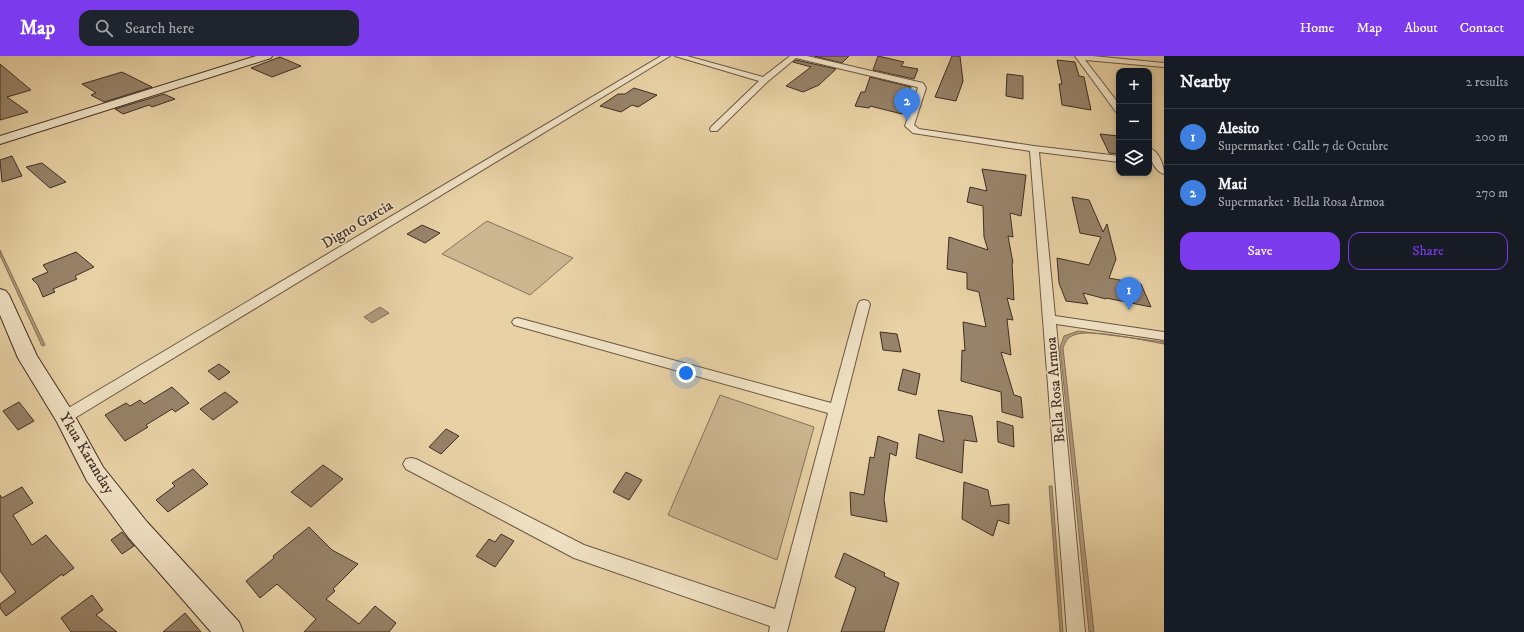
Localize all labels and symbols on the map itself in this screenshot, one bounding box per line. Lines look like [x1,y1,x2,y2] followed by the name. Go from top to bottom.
[894,88,920,121] pin: 2
[318,195,397,253] street label: Digno Garcia
[1116,277,1142,310] pin: 1
[1041,336,1070,444] street label: Bella Rosa Armoa
[676,363,696,383] your location
[55,409,119,498] street label: Ykua Karanday

